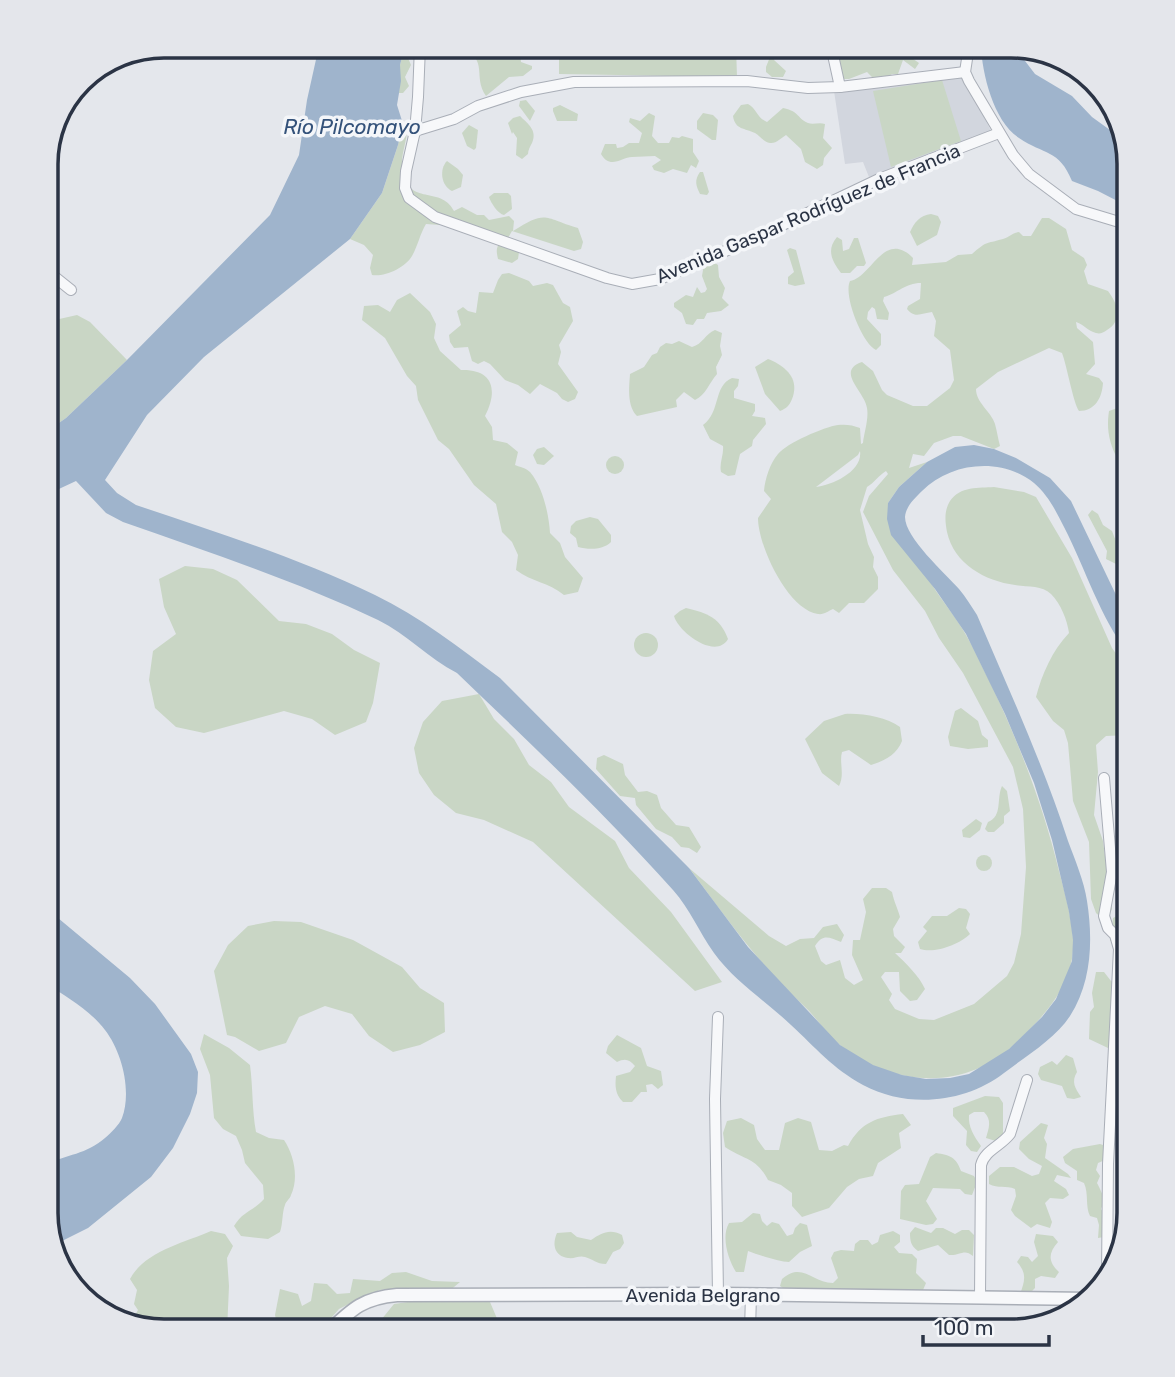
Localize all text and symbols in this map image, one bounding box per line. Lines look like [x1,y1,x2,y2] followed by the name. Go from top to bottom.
[283,114,421,139] water label: Río Pilcomayo
[653,139,964,288] street label: Avenida Gaspar Rodríguez de Francia
[626,1284,780,1307] street label: Avenida Belgrano
[923,1304,1049,1348] scale bar
[934,1315,993,1340] text: 100 m

